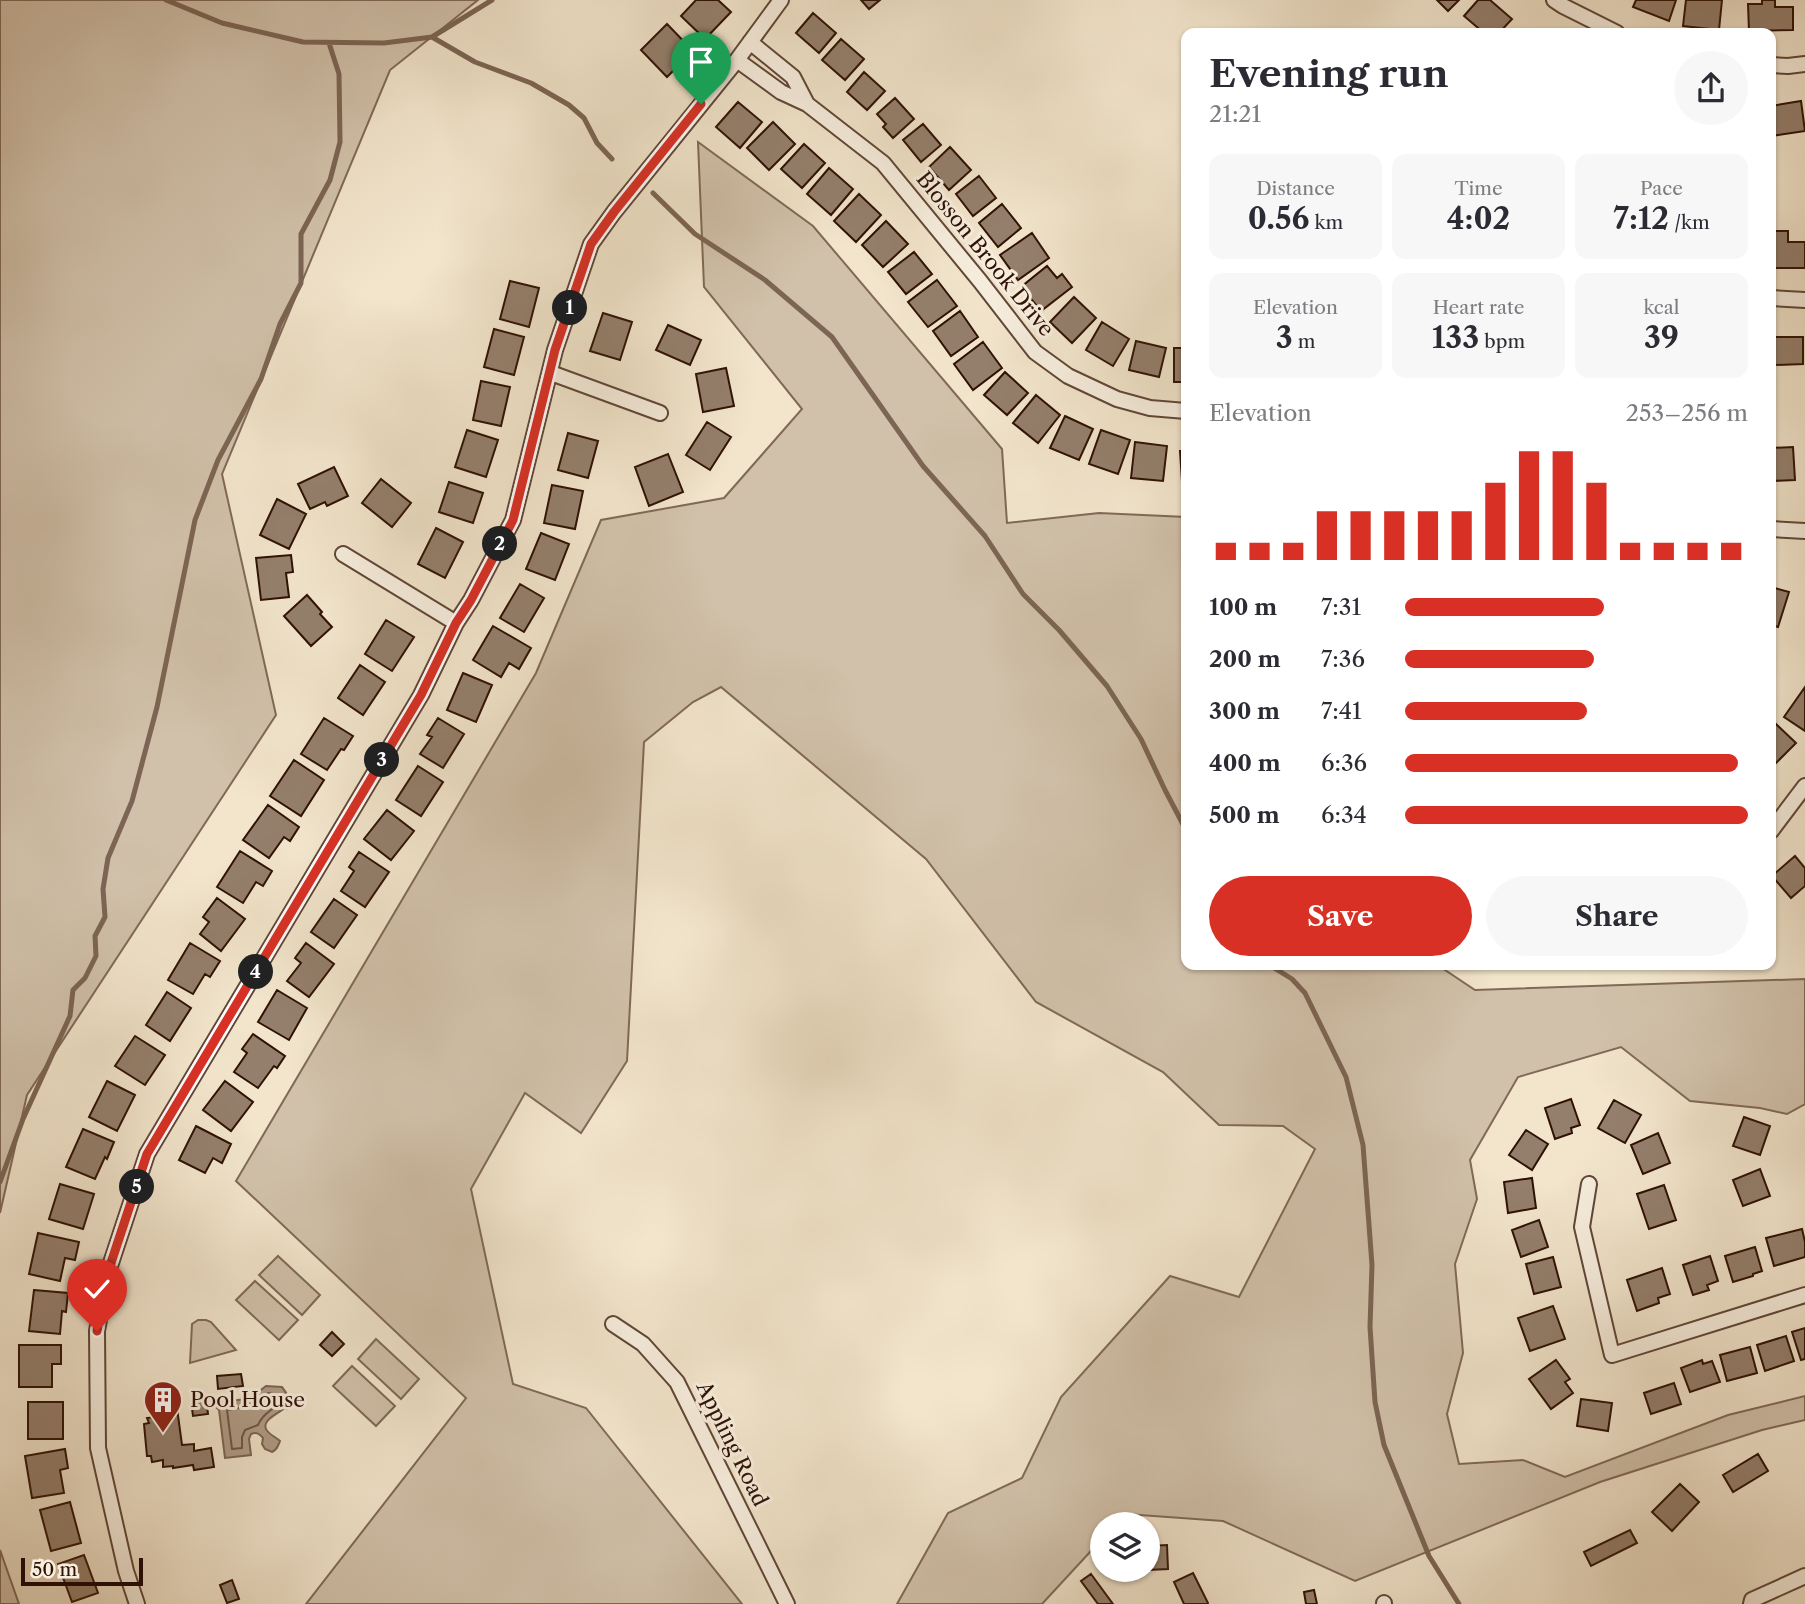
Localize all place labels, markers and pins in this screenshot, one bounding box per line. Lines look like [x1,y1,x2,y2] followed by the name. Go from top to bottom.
[671,32,731,104] pin
[552,290,588,326] pin: 1
[482,526,518,562] pin: 2
[364,742,400,778] pin: 3
[238,954,274,990] pin: 4
[120,1170,154,1204] pin: 5
[67,1259,127,1331] pin
[142,1379,184,1434] building icon: Pool House
[190,1387,305,1412] place label: Pool House

